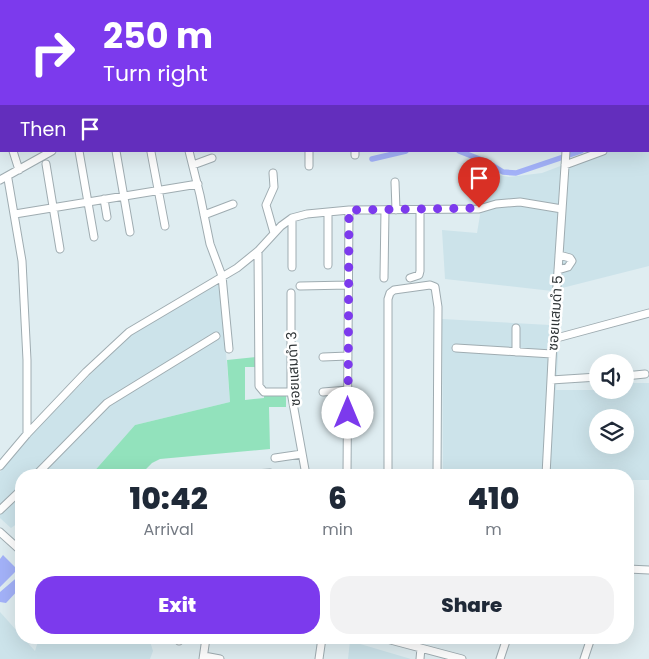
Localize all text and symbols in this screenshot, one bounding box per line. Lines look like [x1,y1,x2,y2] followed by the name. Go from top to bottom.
[103,11,213,60] text: 250 m
[20,20,85,85] icon: right
[103,58,208,89] text: Turn right
[76,115,104,143] icon: arrive
[20,116,66,143] text: Then
[458,157,500,208] pin
[465,164,493,192] icon: arrive
[542,275,568,351] street label: ซอยแสมดำ 5
[281,331,305,407] street label: ซอยแสมดำ 3
[589,354,634,454] map controls
[589,354,634,399] button: sound
[321,386,373,438] position arrow
[589,409,634,454] button: layers
[130,477,208,520] text: 10:42
[328,477,347,520] text: 6
[467,477,519,520] text: 410
[143,518,194,541] text: Arrival
[322,518,353,541] text: min
[485,518,502,541] text: m
[35,576,320,634] button: Exit
[330,576,614,634] button: Share

